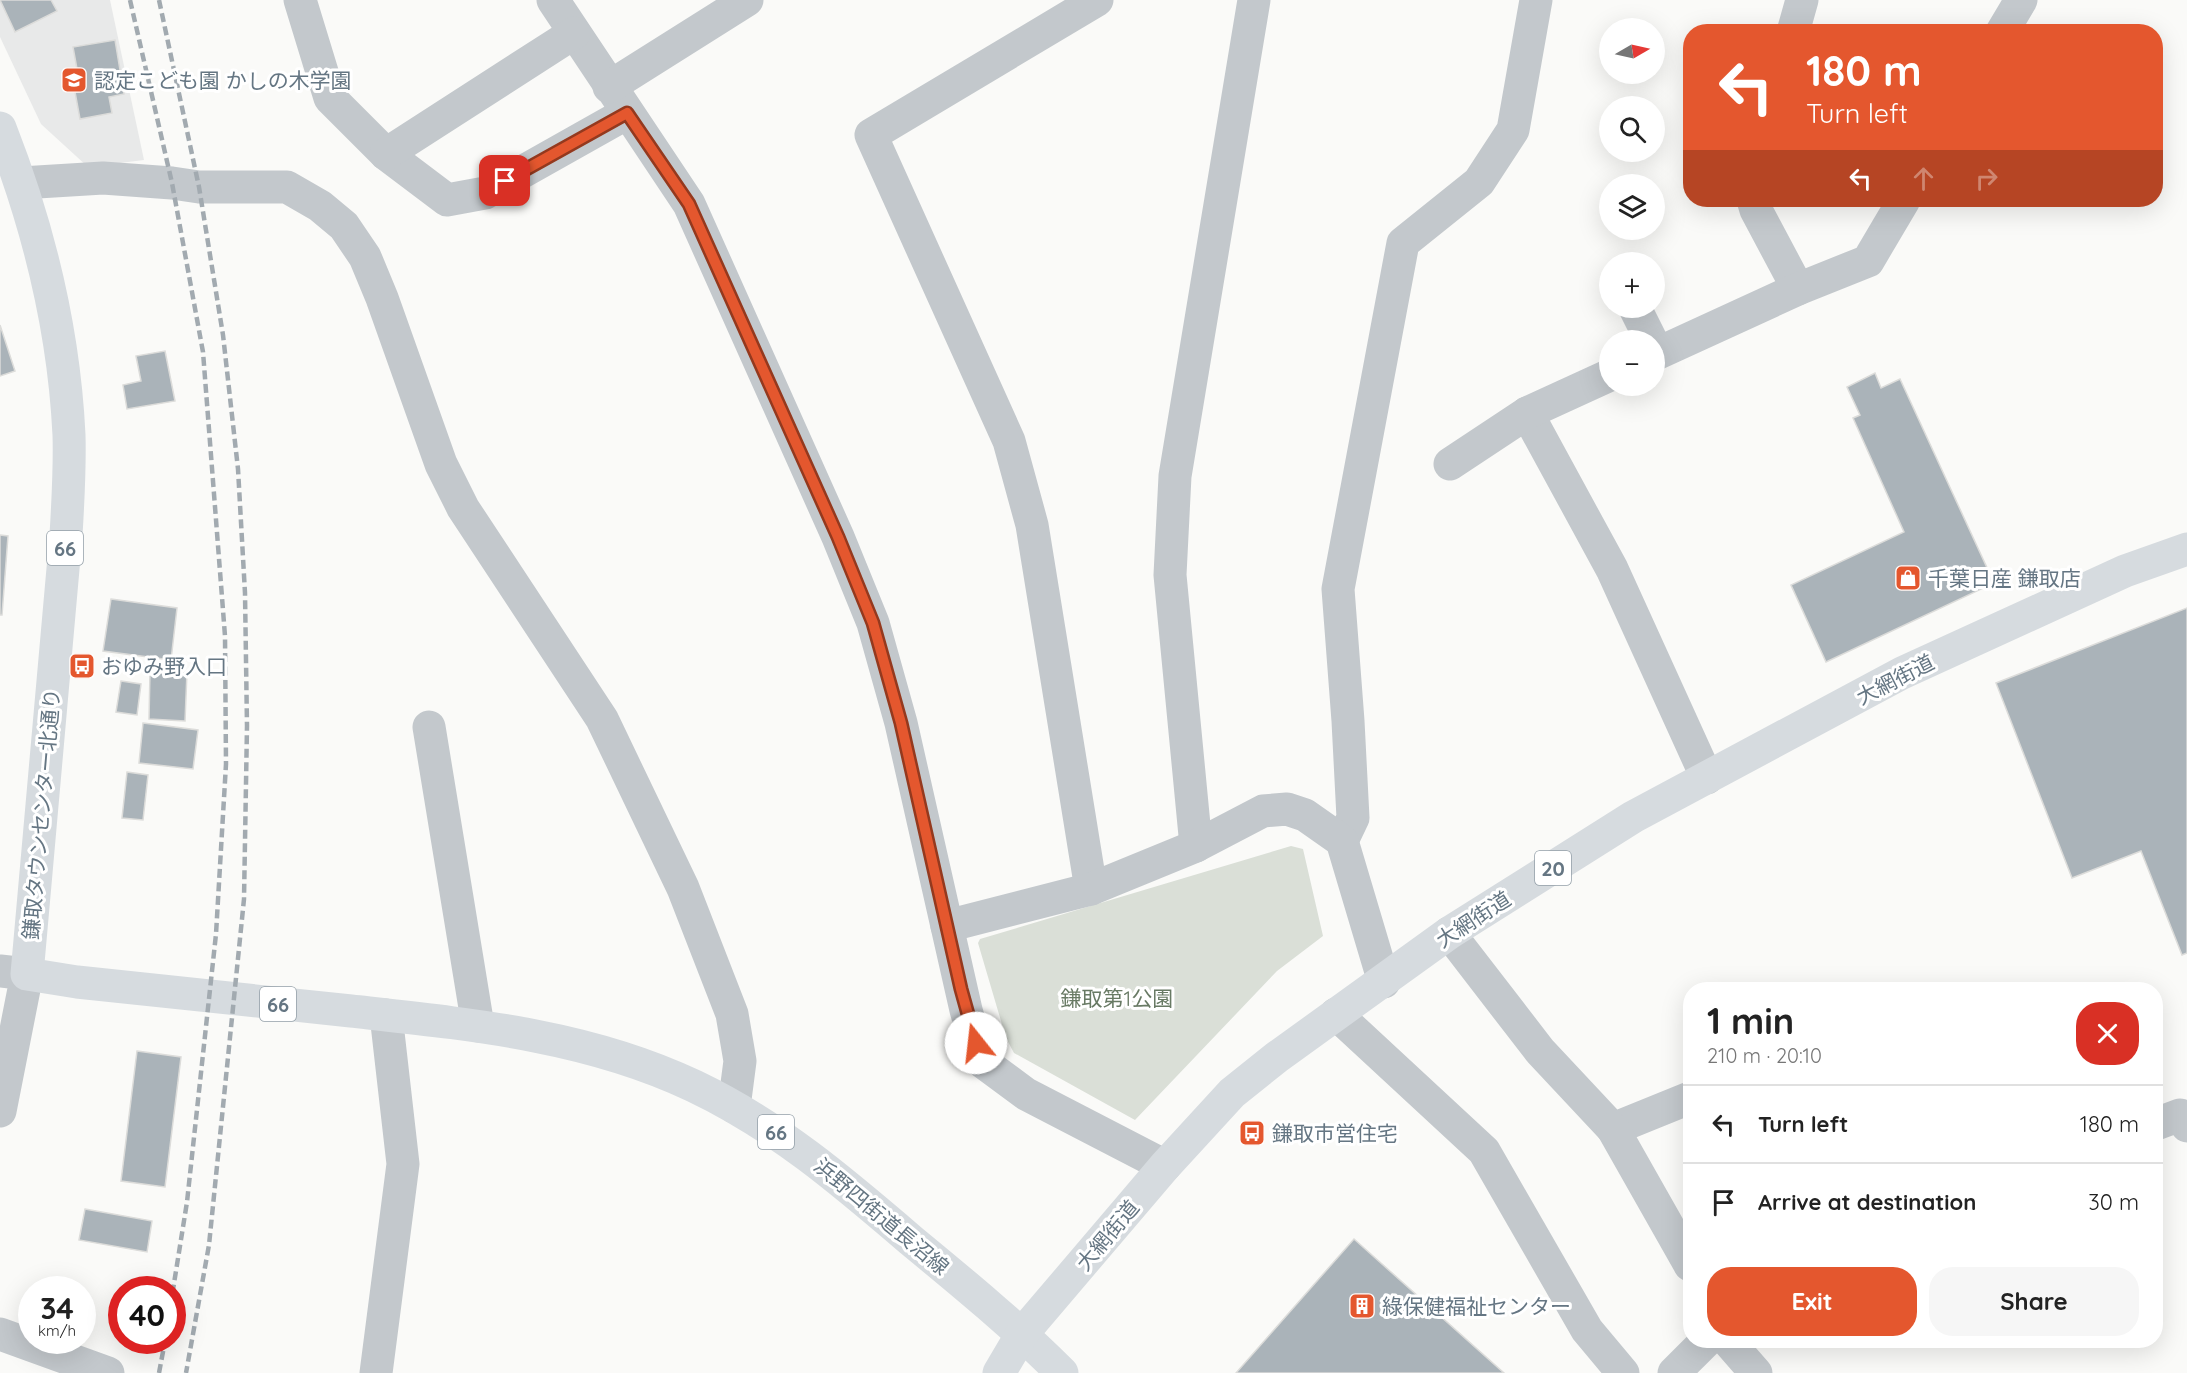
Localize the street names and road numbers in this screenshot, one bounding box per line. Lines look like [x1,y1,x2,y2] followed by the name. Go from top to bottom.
[47,531,83,565] road number: 66
[1852,648,1938,710] street label: 大網街道
[17,687,65,941] street label: 鎌取タウンセンター北通り
[1535,851,1571,885] road number: 20
[1431,885,1515,953] street label: 大網街道
[260,987,296,1021] road number: 66
[758,1115,794,1149] road number: 66
[809,1152,955,1280] street label: 浜野四街道長沼線
[1070,1194,1144,1276] street label: 大網街道

